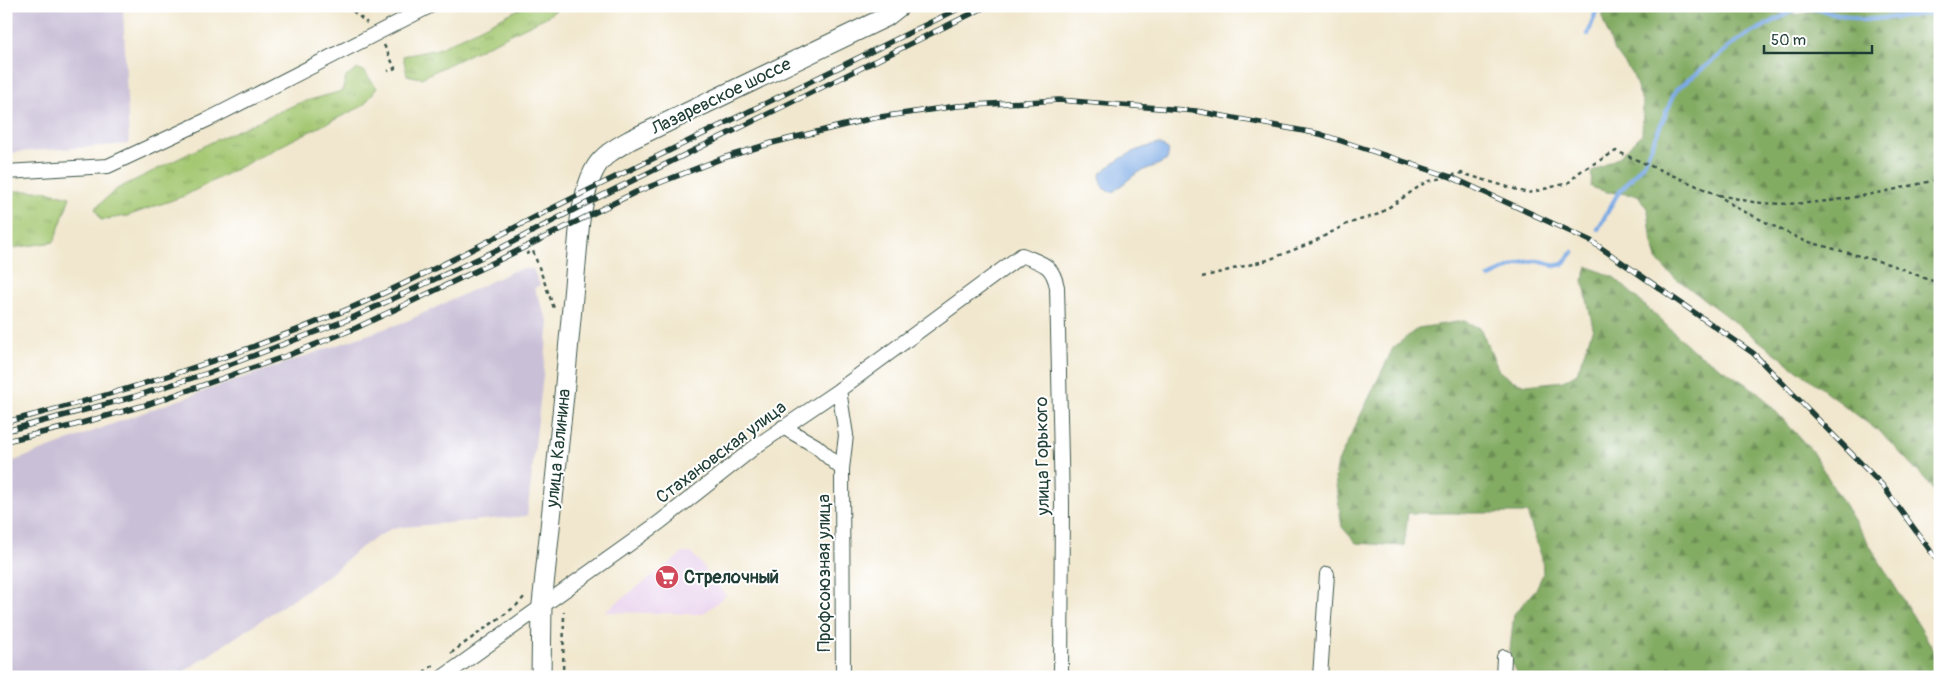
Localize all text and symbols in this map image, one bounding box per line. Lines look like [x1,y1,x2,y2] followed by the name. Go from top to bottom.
[1764,22,1871,54] scale bar
[1771,31,1806,50] text: 50 m
[647,53,795,141] street label: Лазаревское шоссе
[541,388,576,510] street label: улица Калинина
[652,396,791,509] street label: Стахановская улица
[1030,396,1055,516] street label: улица Горького
[813,494,836,652] street label: Профсоюзная улица
[654,564,680,590] supermarket icon: Стрелочный
[684,566,779,589] place label: Стрелочный

